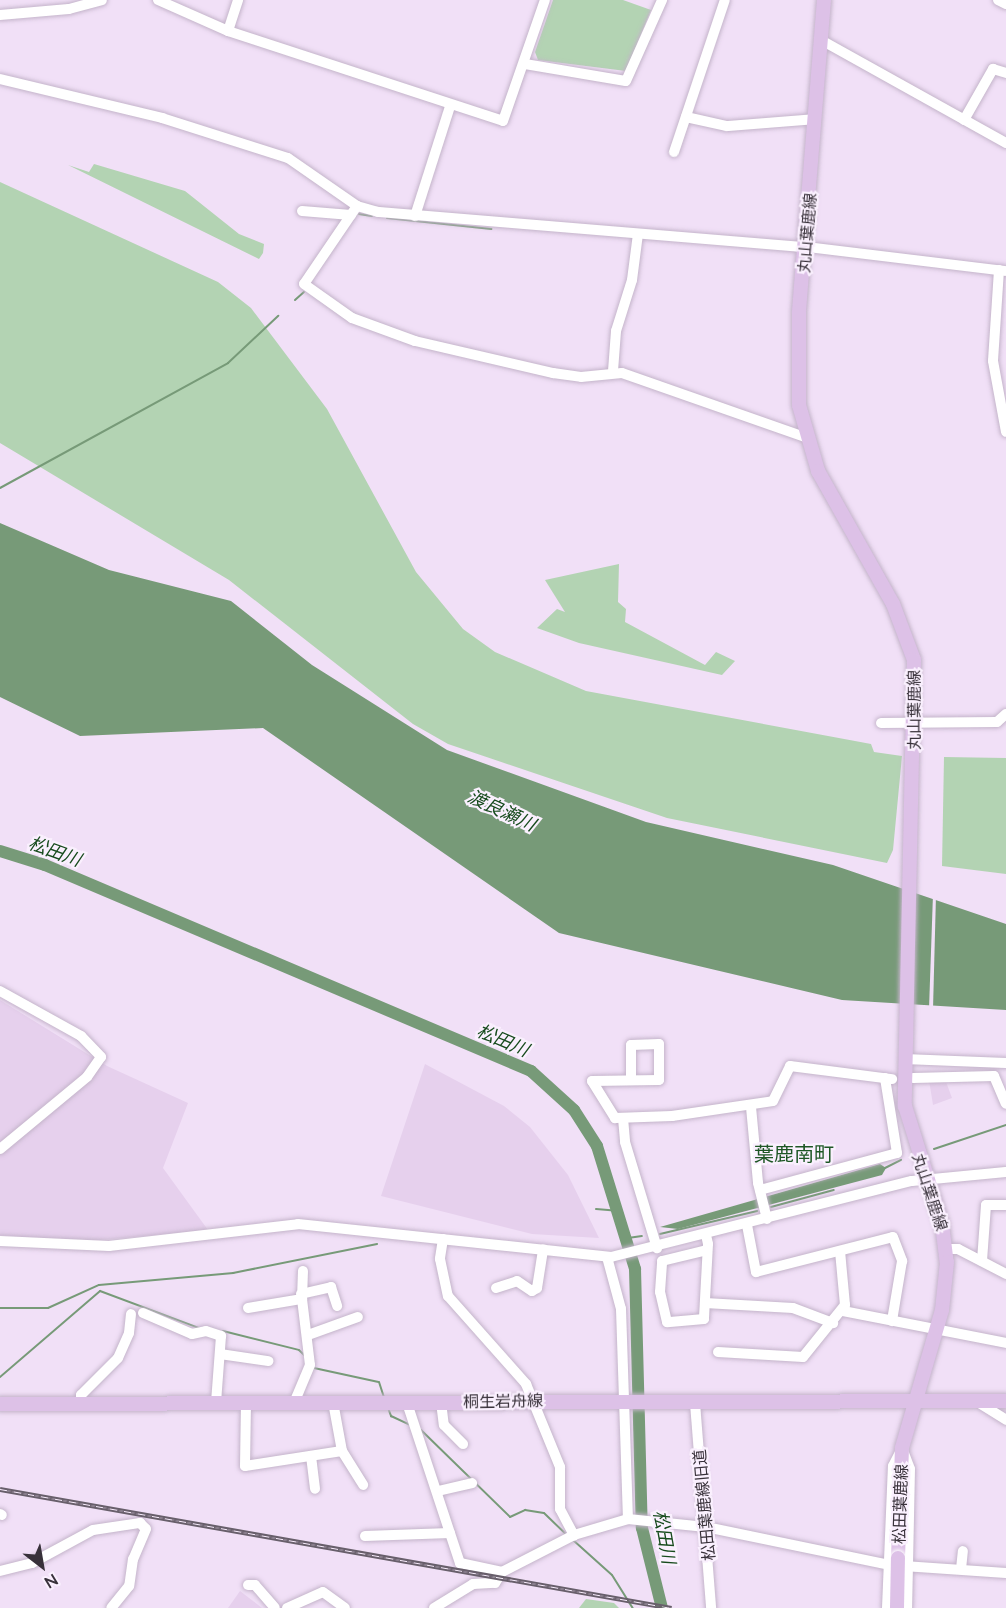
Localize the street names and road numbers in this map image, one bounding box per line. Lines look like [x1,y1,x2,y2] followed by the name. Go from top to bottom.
[794,192,820,274] street label: 丸山葉鹿線
[904,670,924,750] street label: 丸山葉鹿線
[909,1151,951,1233] street label: 丸山葉鹿線
[463,1391,543,1411] street label: 桐生岩舟線
[690,1448,718,1562] street label: 松田葉鹿線旧道
[889,1464,911,1544] street label: 松田葉鹿線

